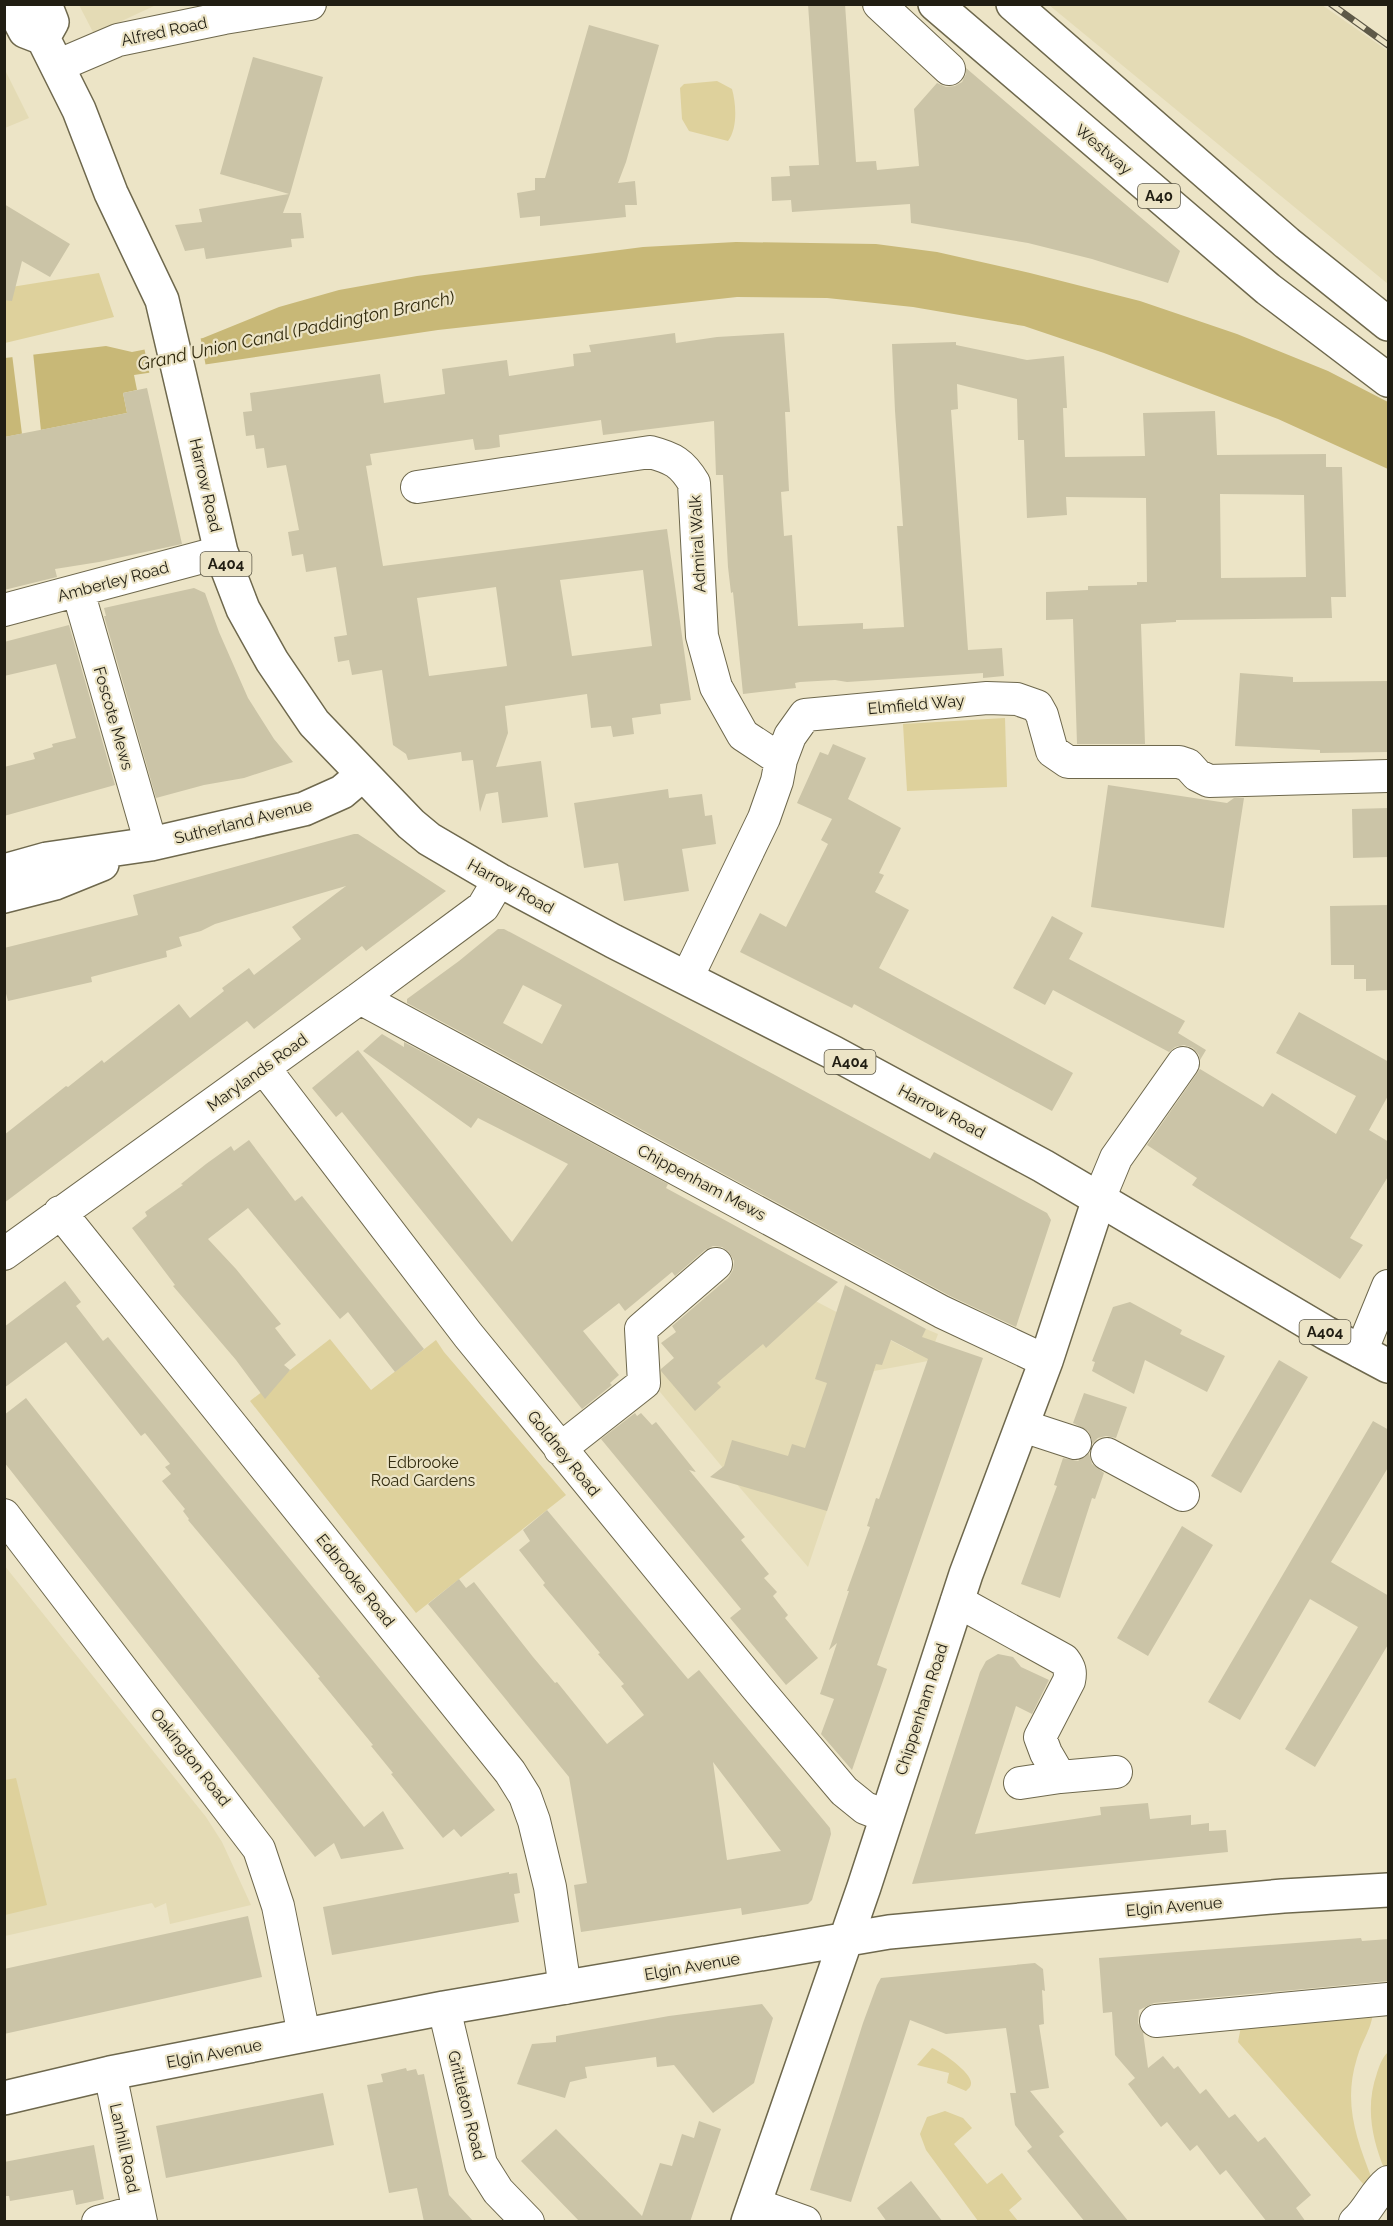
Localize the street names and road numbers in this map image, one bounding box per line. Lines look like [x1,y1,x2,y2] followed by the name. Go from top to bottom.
[119,13,209,50] street label: Alfred Road
[1071,120,1136,179] street label: Westway
[1138,184,1180,208] road number: A40
[185,436,226,534] street label: Harrow Road
[685,494,710,593] street label: Admiral Walk
[200,552,252,576] road number: A404
[55,557,171,605] street label: Amberley Road
[90,664,137,772] street label: Foscote Mews
[867,691,966,718] street label: Elmfield Way
[172,795,314,848] street label: Sutherland Avenue
[464,855,557,918] street label: Harrow Road
[203,1030,311,1115] street label: Marylands Road
[824,1050,876,1074] road number: A404
[895,1081,989,1142] street label: Harrow Road
[634,1141,769,1224] street label: Chippenham Mews
[1300,1320,1350,1344] road number: A404
[523,1407,604,1500] street label: Goldney Road
[312,1530,399,1630] street label: Edbrooke Road
[891,1641,952,1777] street label: Chippenham Road
[147,1705,235,1810] street label: Oakington Road
[1125,1893,1223,1920] street label: Elgin Avenue
[643,1949,741,1984] street label: Elgin Avenue
[165,2035,263,2072] street label: Elgin Avenue
[444,2049,489,2162] street label: Grittleton Road
[106,2102,143,2195] street label: Lanhill Road

